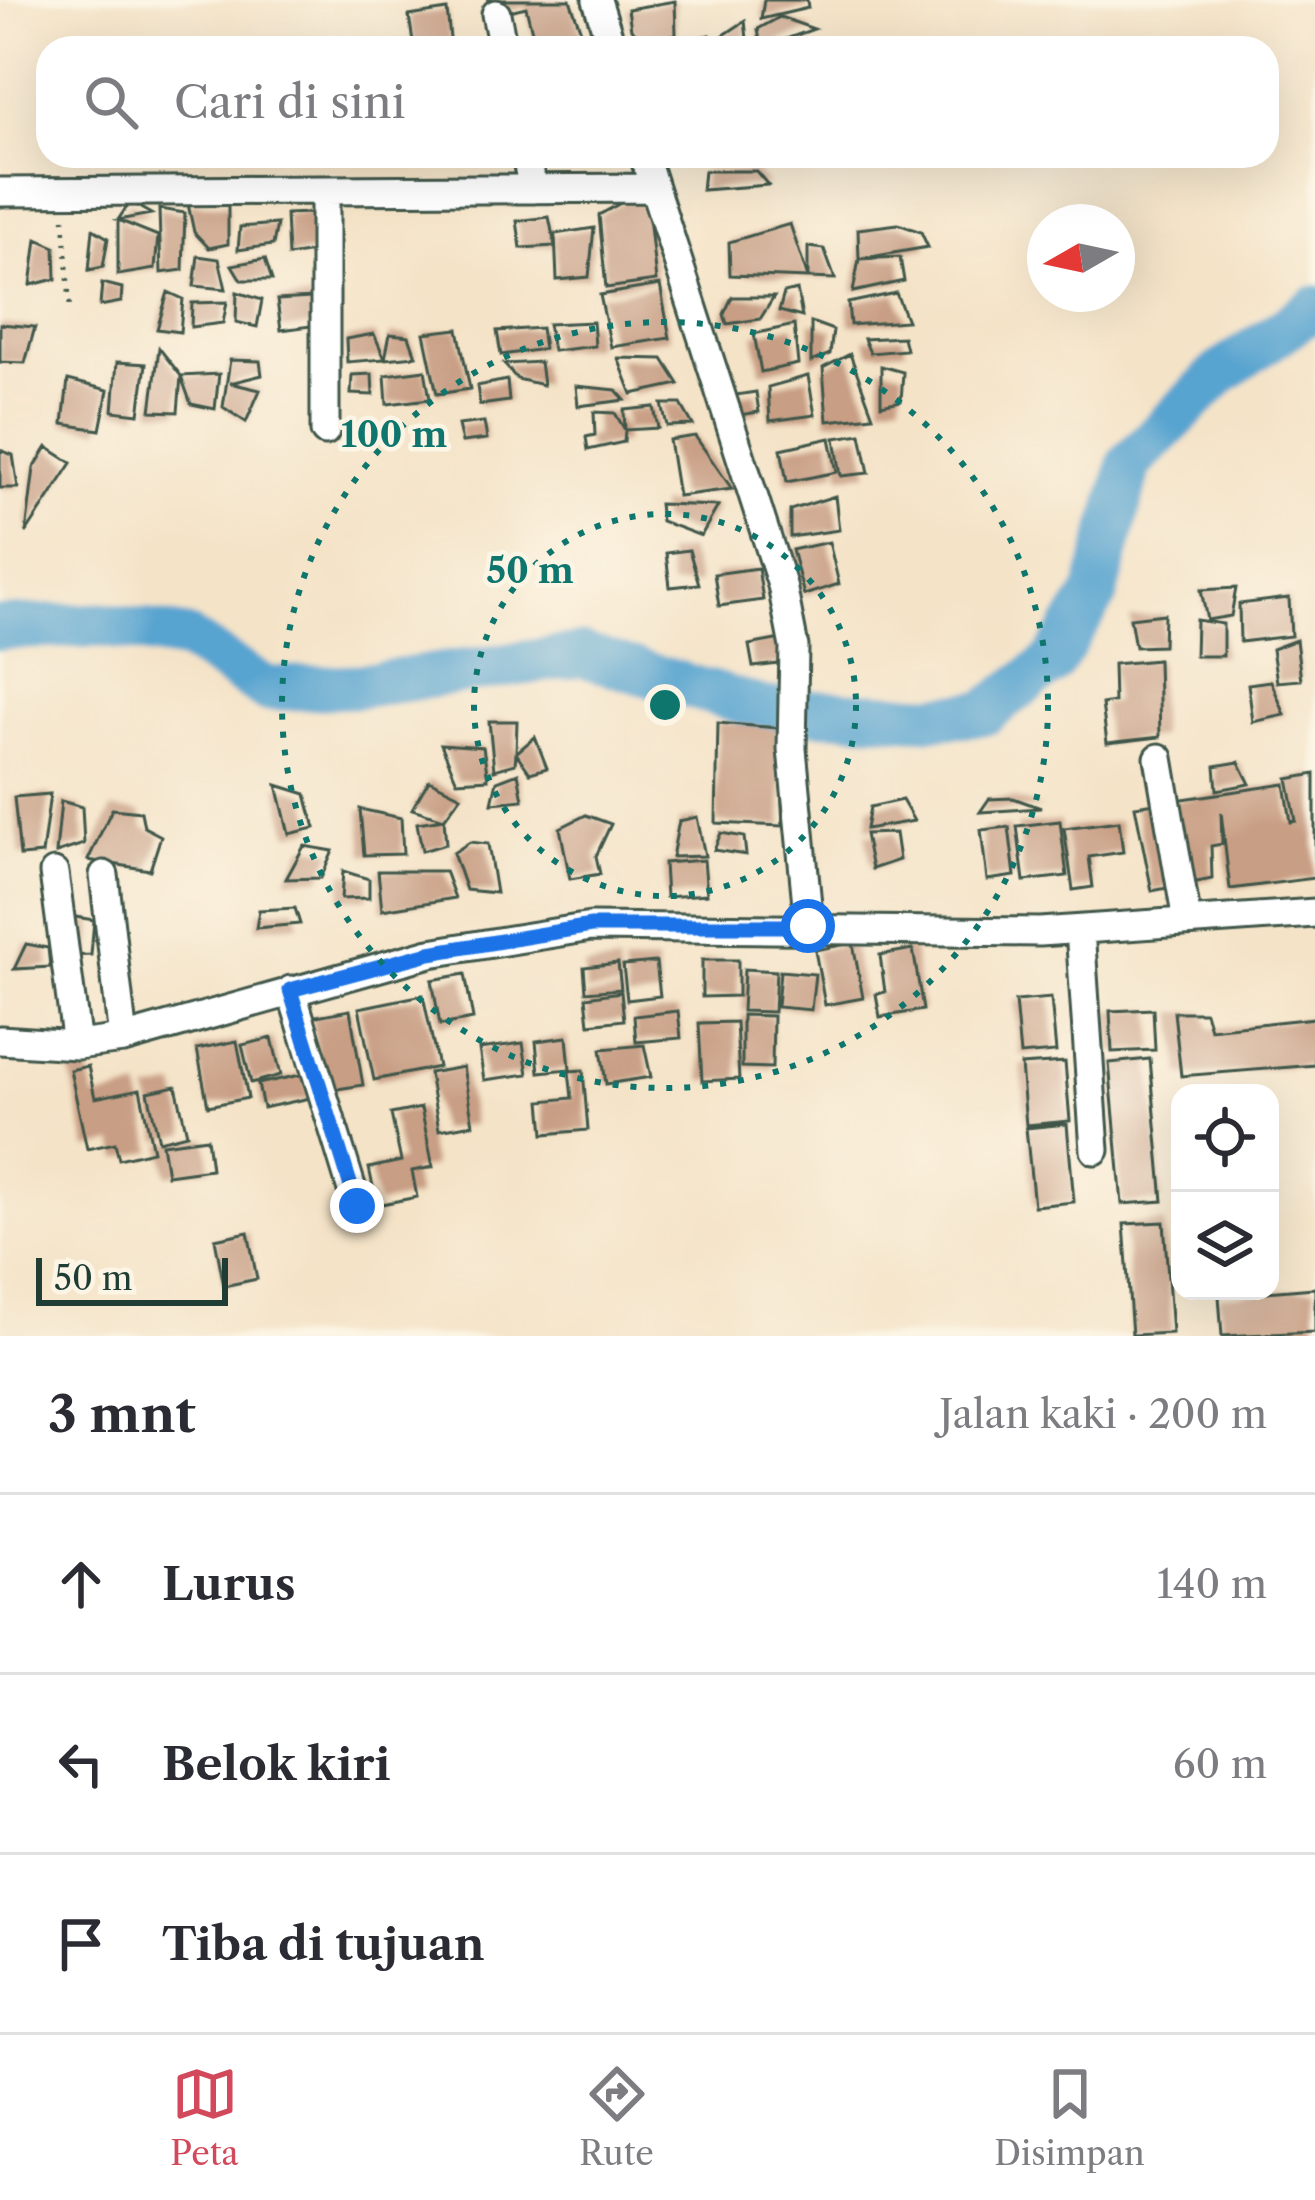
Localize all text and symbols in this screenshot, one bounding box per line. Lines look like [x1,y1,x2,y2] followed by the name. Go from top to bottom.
[36,36,1279,168] search box
[78,69,144,135] icon: search
[174,74,405,130] text: Cari di sini
[1027,204,1135,312] north arrow
[341,412,447,456] text: 100 m
[486,548,574,592] text: 50 m
[644,684,686,726] centre of rings
[781,899,835,953] route start
[1171,1084,1279,1300] map controls
[1171,1084,1279,1192] button: locate
[330,1179,384,1233] route end
[1171,1192,1279,1300] button: layers
[36,1252,228,1305] scale bar
[54,1258,132,1299] text: 50 m
[48,1383,196,1445] text: 3 mnt
[939,1390,1267,1438] text: Jalan kaki · 200 m
[48,1551,114,1617] icon: ahead
[162,1556,296,1612] text: Lurus
[1157,1560,1267,1608] text: 140 m
[48,1731,114,1797] icon: left
[162,1736,391,1792] text: Belok kiri
[1173,1740,1267,1788] text: 60 m
[48,1911,114,1977] icon: arrive
[162,1916,485,1972] text: Tiba di tujuan
[170,2061,239,2174] tab: Peta
[579,2061,654,2174] tab: Rute
[994,2061,1145,2174] tab: Disimpan

